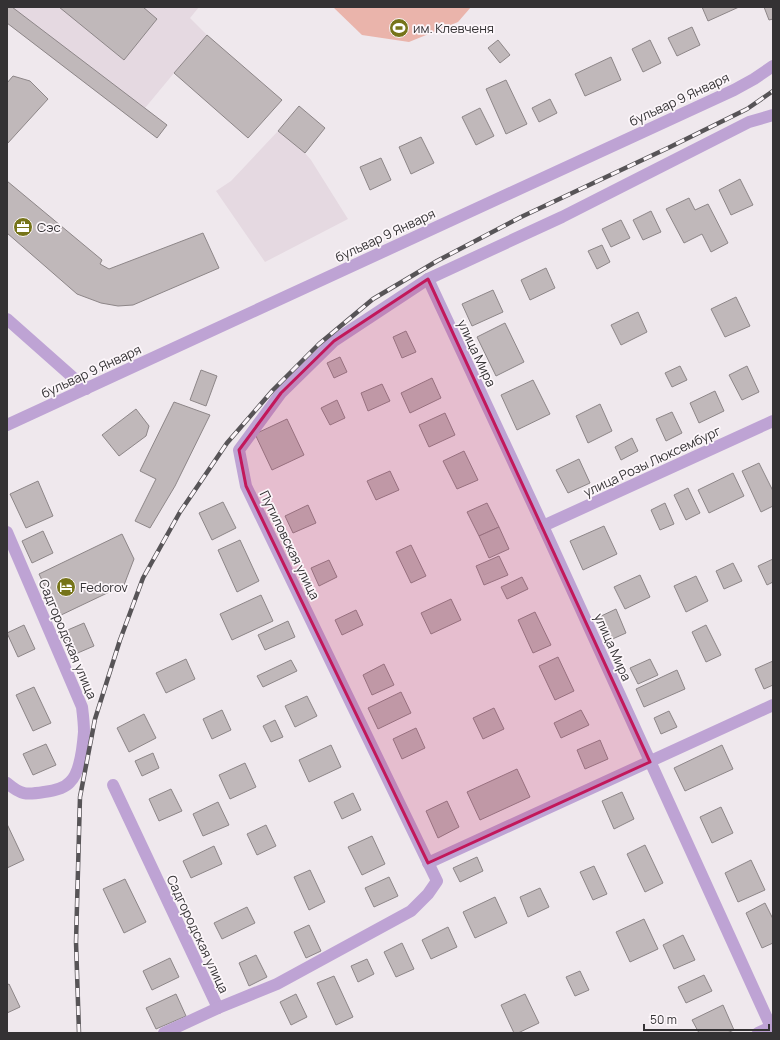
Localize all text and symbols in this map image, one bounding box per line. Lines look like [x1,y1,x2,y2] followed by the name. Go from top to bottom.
[388,17,410,39] sports icon: им. Клевченя
[413,19,494,37] place label: им. Клевченя
[626,68,732,130] street label: бульвар 9 Января
[332,204,438,266] street label: бульвар 9 Января
[12,216,34,238] office icon: Сэс
[37,218,61,236] place label: Сэс
[454,316,500,390] street label: улица Мира
[38,340,144,402] street label: бульвар 9 Января
[580,421,724,501] street label: улица Розы Люксембург
[256,487,324,603] street label: Путиловская улица
[35,576,101,702] street label: Садгородская улица
[55,576,77,598] hotel icon: Fedorov
[80,578,128,596] place label: Fedorov
[590,610,636,684] street label: улица Мира
[163,872,233,996] street label: Садгородская улица
[644,1006,769,1032] scale bar
[650,1011,677,1028] text: 50 m

